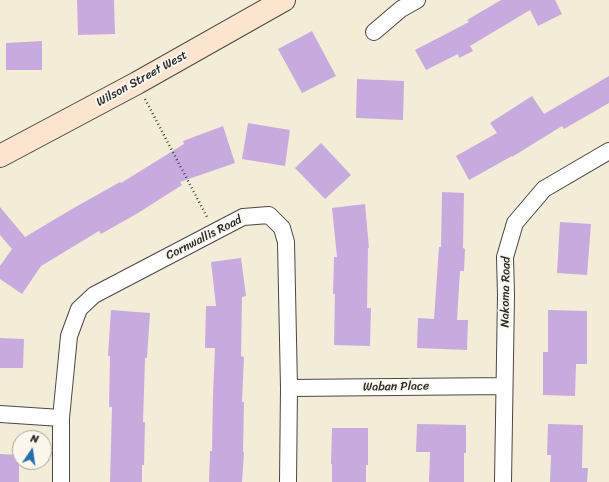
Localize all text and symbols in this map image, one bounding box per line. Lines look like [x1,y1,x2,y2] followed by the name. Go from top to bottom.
[94,48,190,110] street label: Wilson Street West
[164,213,244,263] street label: Cornwallis Road
[498,256,514,328] street label: Nakoma Road
[363,379,429,395] street label: Waban Place
[29,429,40,449] text: N
[12,430,52,470] north arrow

